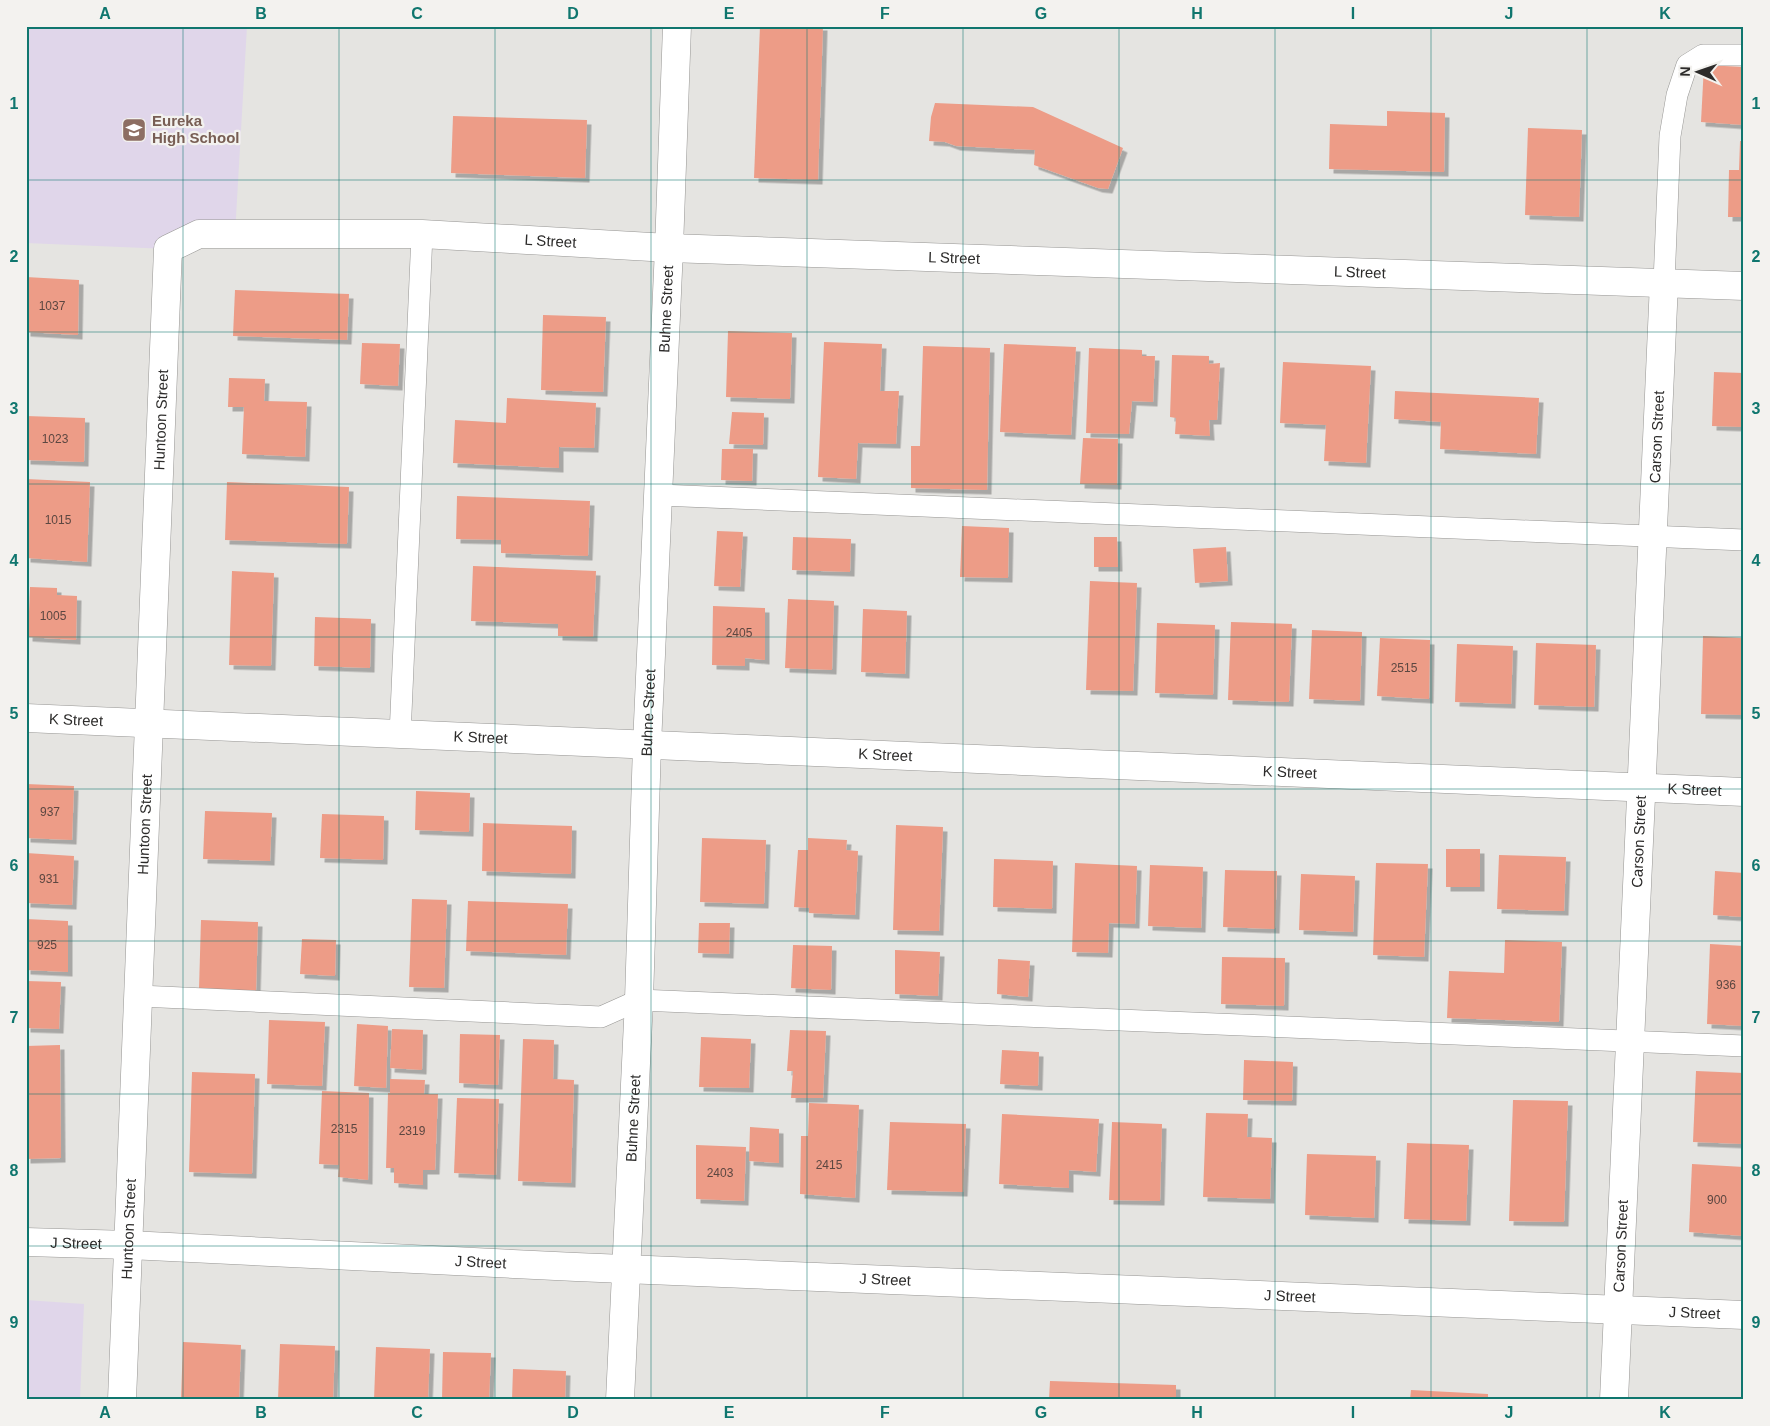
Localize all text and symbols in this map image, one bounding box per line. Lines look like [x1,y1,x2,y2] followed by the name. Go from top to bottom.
[99,5,111,22] text: A
[255,5,267,22] text: B
[411,5,423,22] text: C
[567,5,579,22] text: D
[724,5,735,22] text: E
[880,5,890,22] text: F
[1035,5,1047,22] text: G
[1191,5,1203,22] text: H
[1351,5,1355,22] text: I
[1505,5,1513,22] text: J
[1659,5,1671,22] text: K
[1672,48,1722,98] north arrow
[1677,66,1693,77] text: N
[10,95,19,112] text: 1
[1752,95,1761,112] text: 1
[152,112,240,146] place label: Eureka High School
[121,117,147,143] school or university icon: Eureka High School
[524,231,578,251] street label: L Street
[10,248,19,265] text: 2
[928,248,981,267] street label: L Street
[1752,248,1761,265] text: 2
[1334,263,1387,281] street label: L Street
[655,264,676,353] street label: Buhne Street
[39,299,66,313] house number: 1037
[150,368,171,471] street label: Huntoon Street
[1646,389,1667,484] street label: Carson Street
[10,400,19,417] text: 3
[1752,400,1761,417] text: 3
[42,432,69,446] house number: 1023
[45,513,72,527] house number: 1015
[10,552,19,569] text: 4
[1752,552,1761,569] text: 4
[40,609,67,623] house number: 1005
[726,626,753,640] house number: 2405
[1391,661,1418,675] house number: 2515
[638,668,658,757] street label: Buhne Street
[10,705,19,722] text: 5
[1752,705,1761,722] text: 5
[49,710,104,729] street label: K Street
[453,727,509,747] street label: K Street
[858,745,914,764] street label: K Street
[1262,762,1318,782] street label: K Street
[134,773,155,875] street label: Huntoon Street
[1667,780,1723,799] street label: K Street
[1628,794,1649,888] street label: Carson Street
[40,805,60,819] house number: 937
[10,857,19,874] text: 6
[1752,857,1761,874] text: 6
[39,872,59,886] house number: 931
[37,938,57,952] house number: 925
[1716,978,1736,992] house number: 936
[10,1009,19,1026] text: 7
[1752,1009,1761,1026] text: 7
[622,1073,643,1162] street label: Buhne Street
[331,1122,358,1136] house number: 2315
[399,1124,426,1138] house number: 2319
[816,1158,843,1172] house number: 2415
[10,1162,19,1179] text: 8
[1752,1162,1761,1179] text: 8
[707,1166,734,1180] house number: 2403
[118,1178,139,1280] street label: Huntoon Street
[1707,1193,1727,1207] house number: 900
[1610,1199,1631,1293] street label: Carson Street
[50,1234,103,1252] street label: J Street
[454,1252,508,1272] street label: J Street
[859,1270,912,1289] street label: J Street
[1264,1286,1317,1305] street label: J Street
[1668,1303,1722,1322] street label: J Street
[10,1314,19,1331] text: 9
[1752,1314,1761,1331] text: 9
[99,1404,111,1421] text: A
[255,1404,267,1421] text: B
[411,1404,423,1421] text: C
[567,1404,579,1421] text: D
[724,1404,735,1421] text: E
[880,1404,890,1421] text: F
[1035,1404,1047,1421] text: G
[1191,1404,1203,1421] text: H
[1351,1404,1355,1421] text: I
[1505,1404,1513,1421] text: J
[1659,1404,1671,1421] text: K

